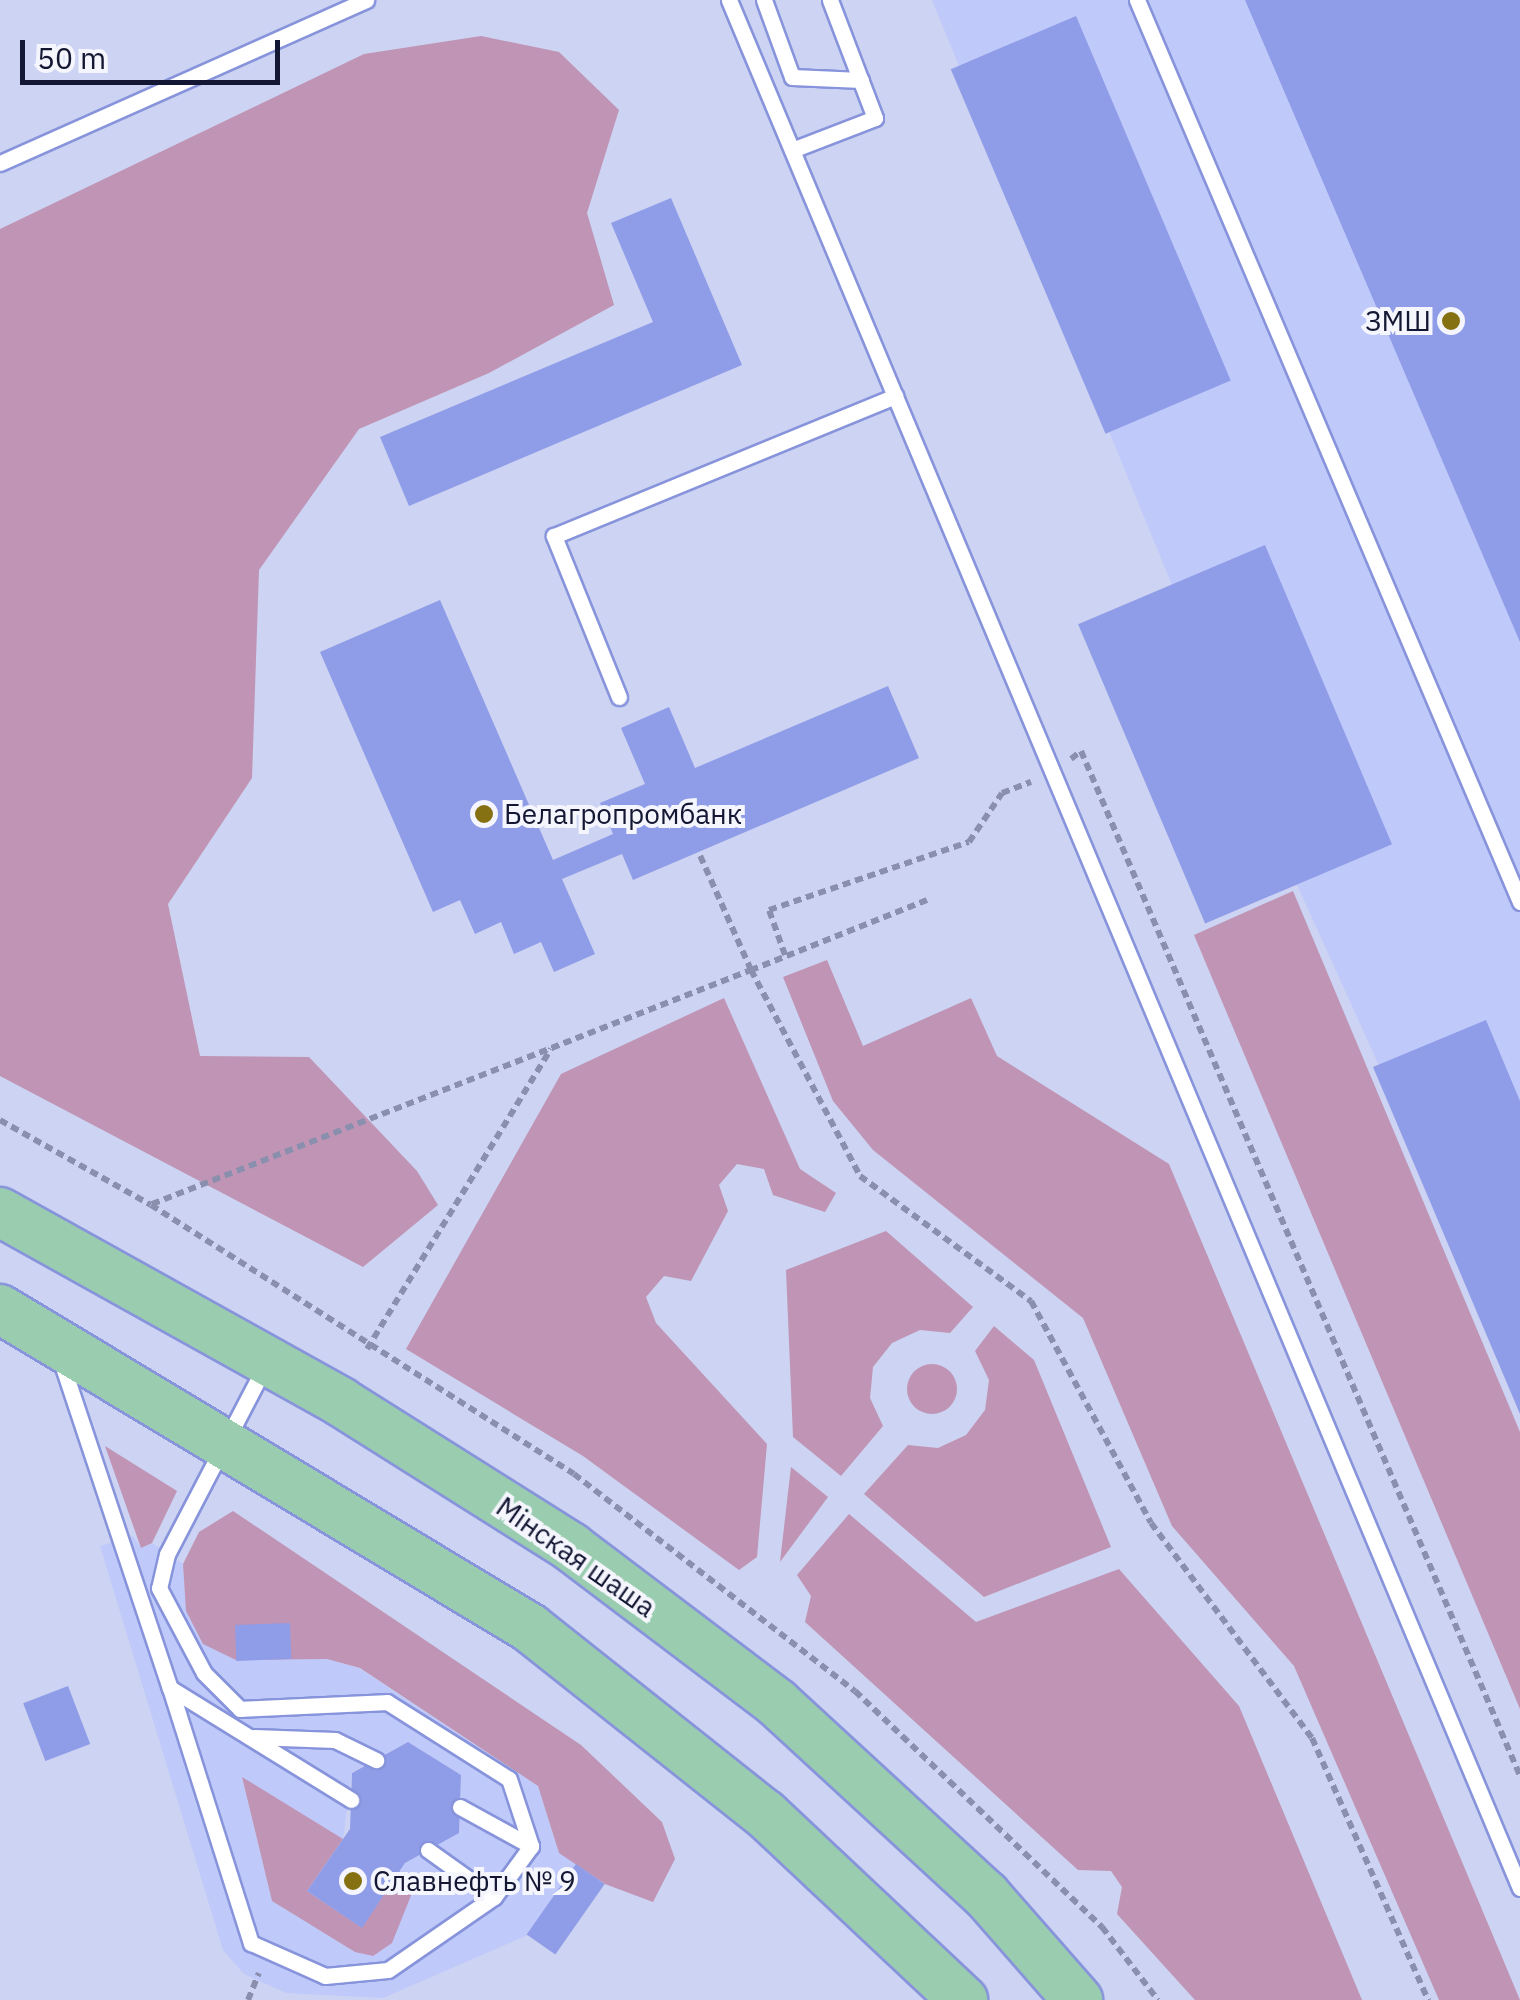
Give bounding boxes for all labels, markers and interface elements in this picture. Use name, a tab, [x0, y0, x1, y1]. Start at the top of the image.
scale bar	[25, 20, 285, 82]
text: 50 m	[37, 38, 106, 77]
place label: ЗМШ	[1365, 304, 1431, 338]
marker: ЗМШ	[1440, 310, 1462, 332]
place label: Белагропромбанк	[504, 797, 742, 831]
marker: Белагропромбанк	[473, 803, 495, 825]
street label: Мінская шаша	[490, 1490, 662, 1624]
place label: Славнефть № 9	[373, 1864, 576, 1898]
marker: Славнефть № 9	[342, 1870, 364, 1892]

